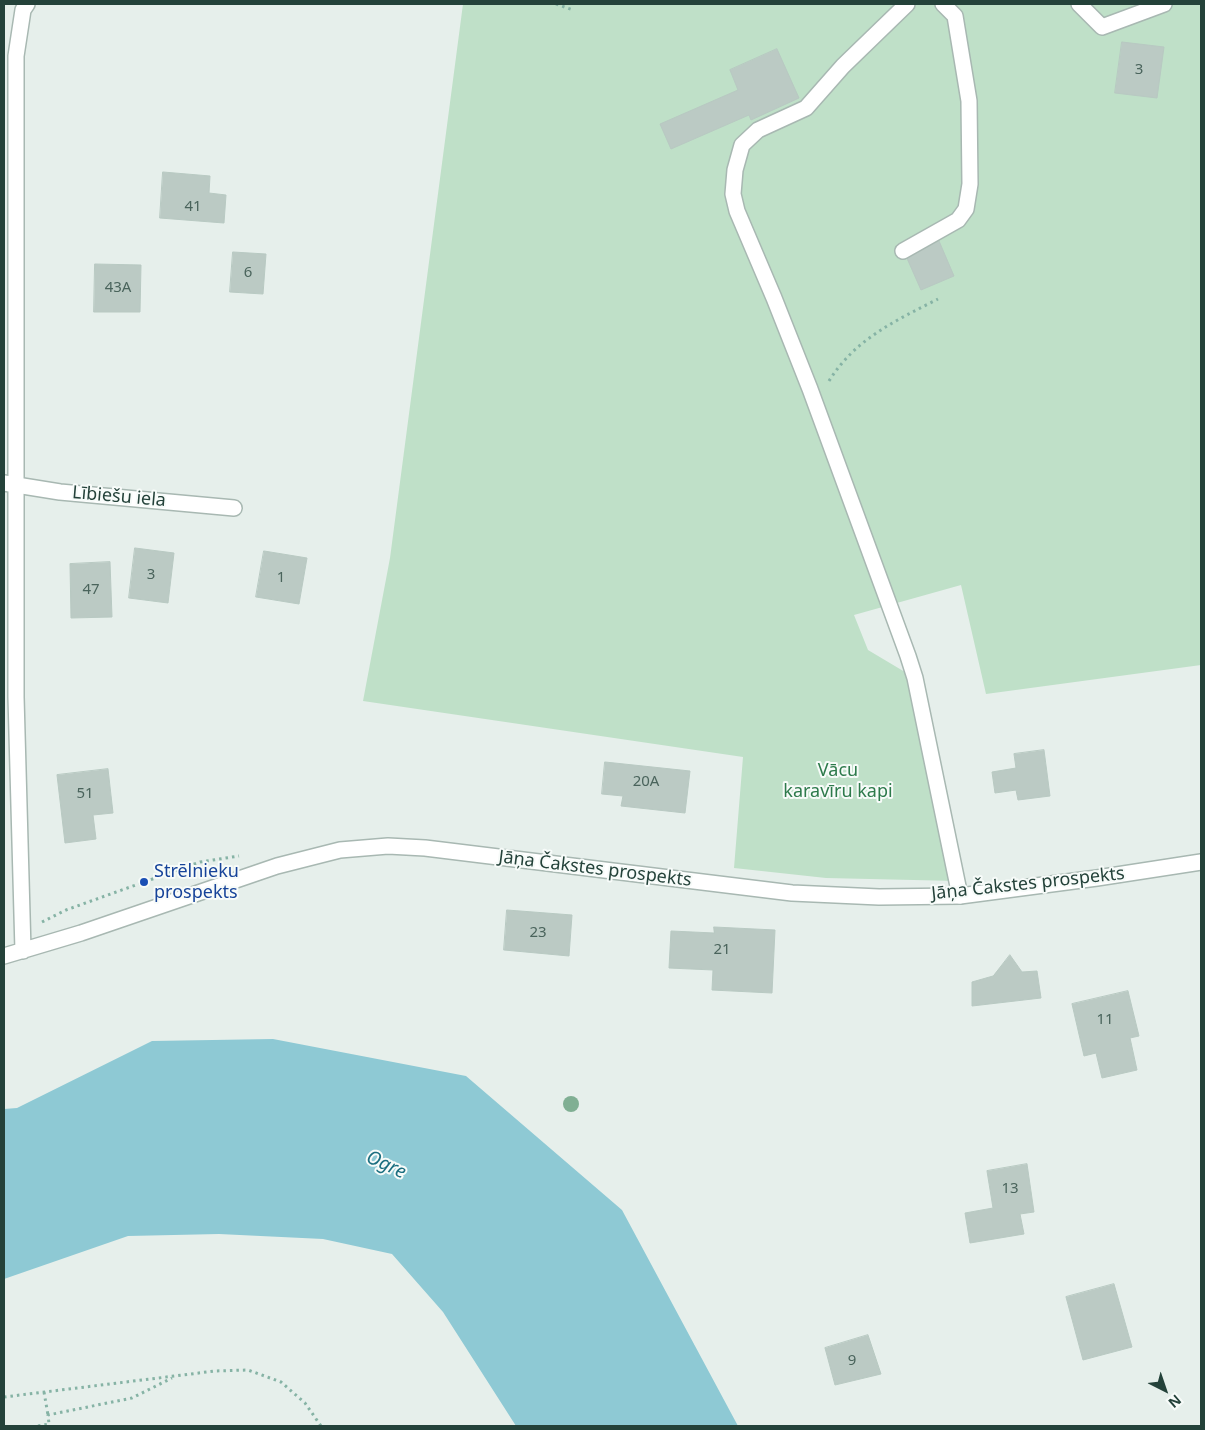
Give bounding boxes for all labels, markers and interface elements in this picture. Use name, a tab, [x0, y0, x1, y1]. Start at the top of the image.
house number: 3	[1135, 61, 1143, 79]
house number: 41	[184, 198, 202, 216]
house number: 6	[244, 264, 252, 282]
house number: 43A	[105, 279, 131, 297]
street label: Lībiešu iela	[71, 482, 167, 512]
house number: 3	[147, 566, 155, 584]
house number: 1	[277, 569, 285, 587]
house number: 47	[82, 581, 100, 599]
park label: Vācu karavīru kapi	[783, 760, 893, 802]
house number: 20A	[633, 773, 659, 791]
house number: 51	[76, 785, 94, 803]
street label: Jāņa Čakstes prospekts	[497, 846, 693, 892]
place label: Strēlnieku prospekts	[154, 861, 239, 904]
street label: Jāņa Čakstes prospekts	[930, 863, 1126, 905]
marker: Strēlnieku prospekts	[138, 876, 150, 888]
house number: 23	[529, 924, 547, 942]
house number: 21	[713, 941, 731, 959]
house number: 11	[1096, 1011, 1114, 1029]
water label: Ogre	[362, 1146, 410, 1184]
house number: 13	[1001, 1180, 1019, 1198]
house number: 9	[848, 1352, 856, 1370]
north arrow	[1140, 1365, 1190, 1415]
text: N	[1165, 1391, 1186, 1413]

